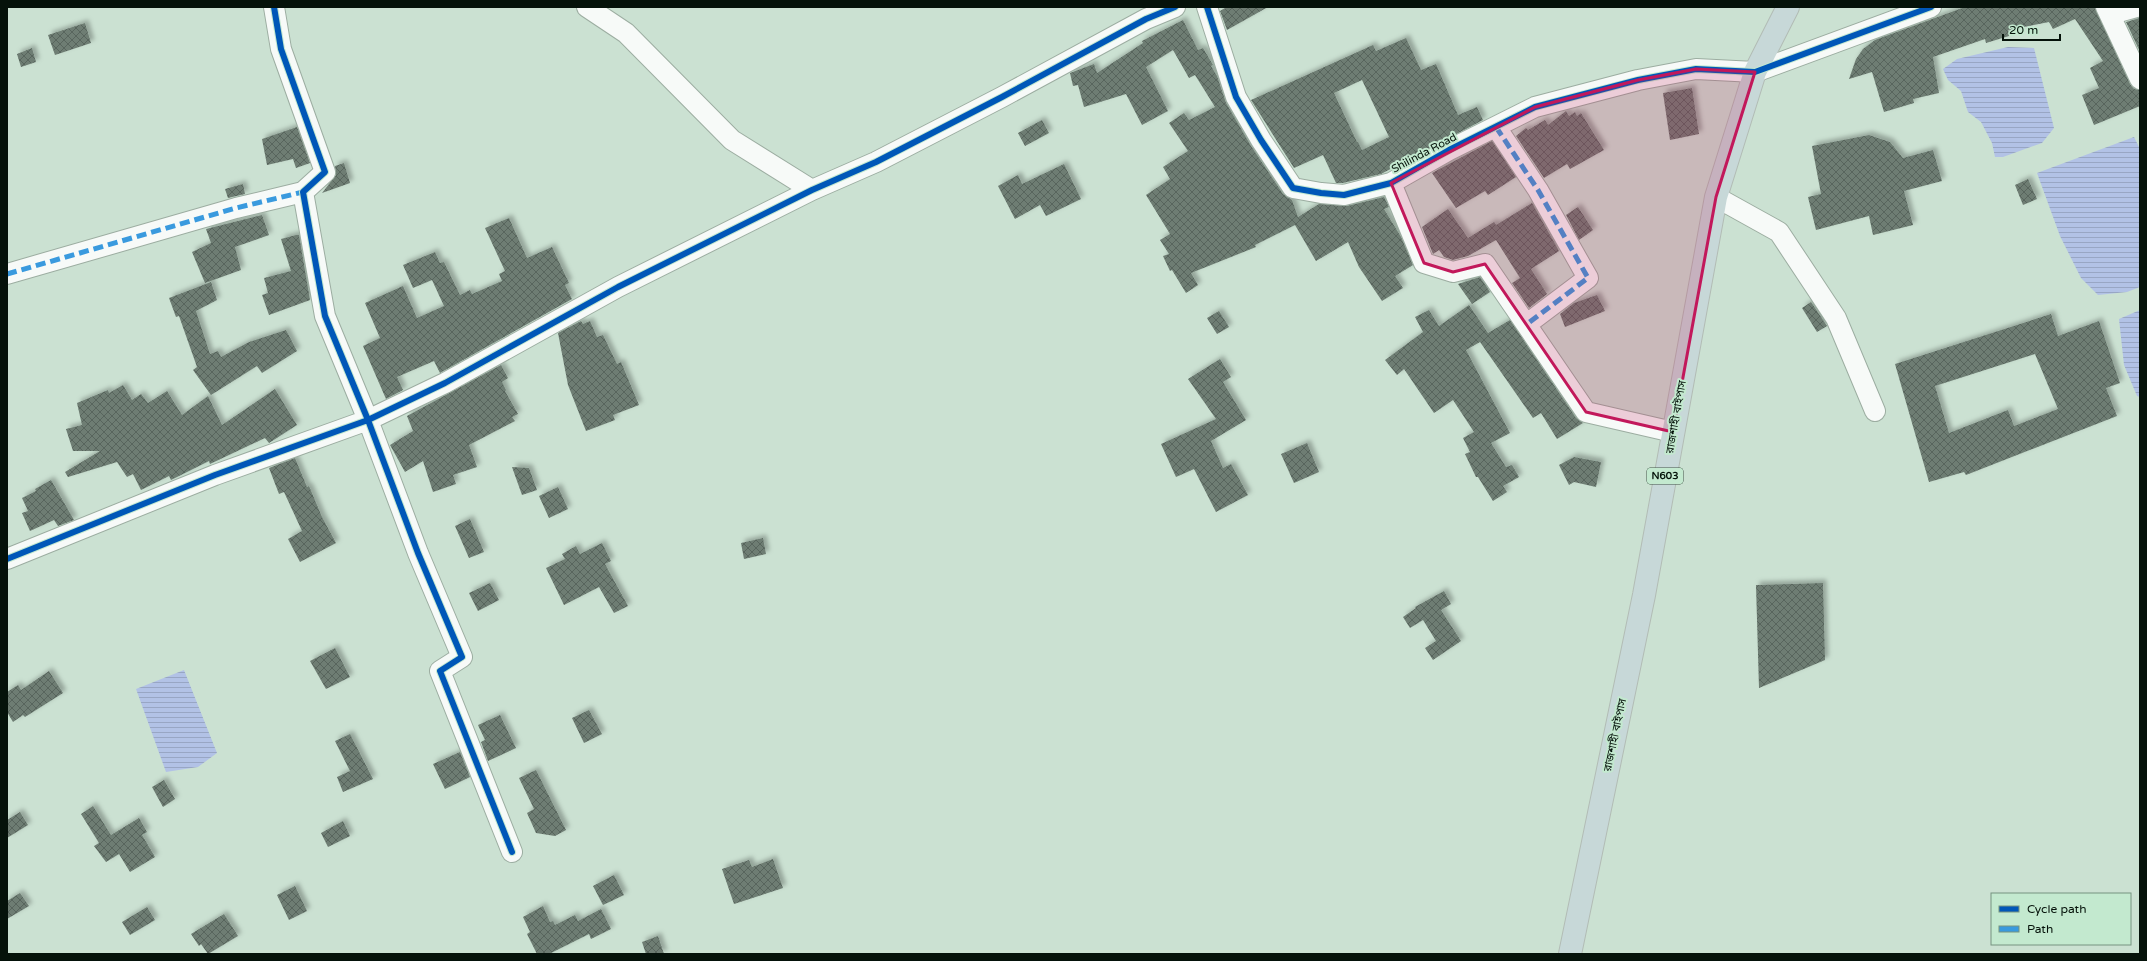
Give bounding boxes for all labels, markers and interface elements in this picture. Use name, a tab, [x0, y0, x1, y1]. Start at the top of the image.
scale bar	[2003, 16, 2060, 42]
text: 20 m	[2009, 23, 2038, 37]
street label: Shilinda Road	[1389, 130, 1459, 176]
street label: রাজশাহী বাইপাস	[1663, 379, 1689, 456]
road number: N603	[1647, 468, 1683, 484]
street label: রাজশাহী বাইপাস	[1601, 697, 1629, 774]
legend	[1991, 893, 2131, 945]
text: Cycle path	[2027, 902, 2086, 916]
text: Path	[2027, 922, 2053, 936]

